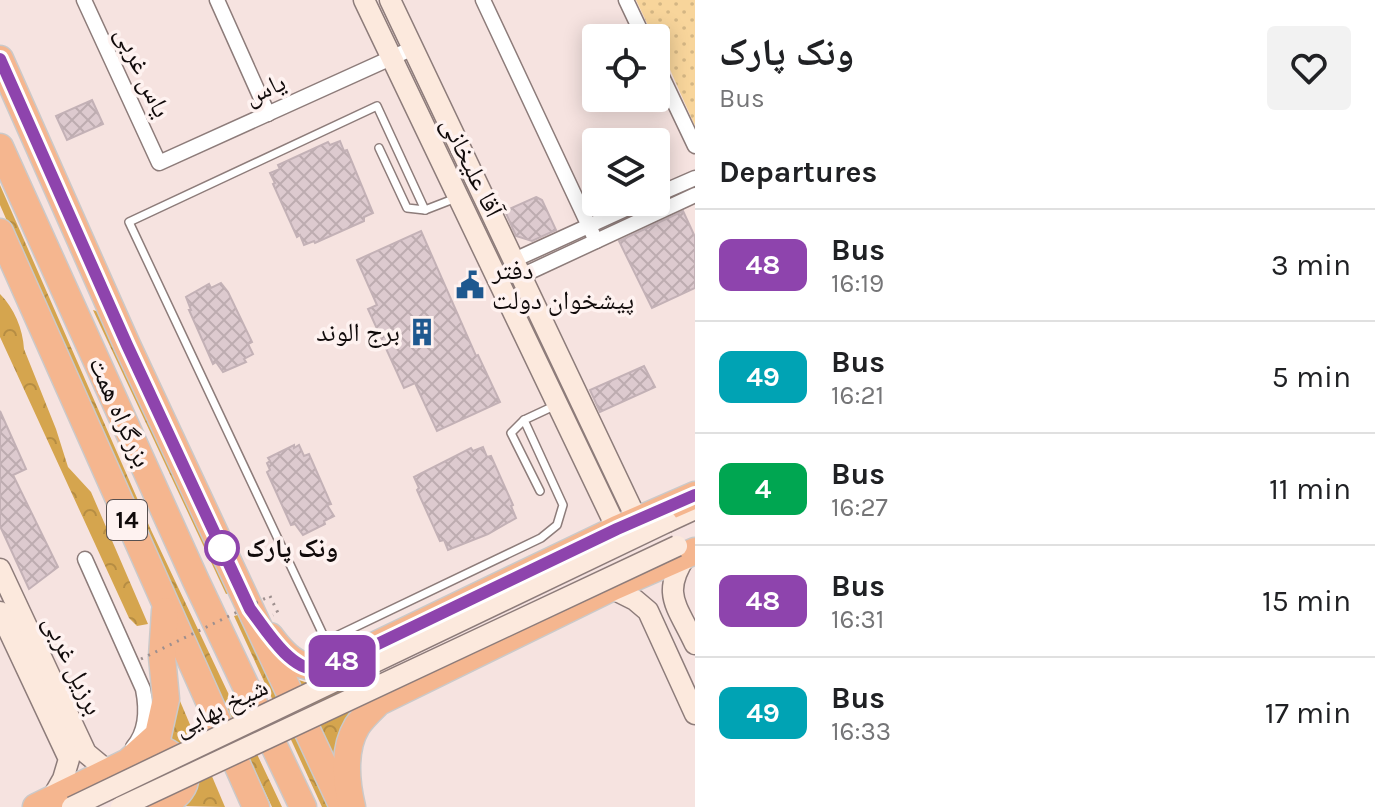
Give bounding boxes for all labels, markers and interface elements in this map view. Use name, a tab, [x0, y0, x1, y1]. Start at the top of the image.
street label: یاس غربی	[109, 22, 177, 122]
map controls	[582, 24, 670, 216]
button: locate	[582, 24, 670, 112]
button: heart	[1267, 26, 1351, 110]
text: ونک پارک	[719, 30, 854, 75]
street label: یاس	[240, 66, 290, 112]
text: Bus	[719, 83, 765, 114]
street label: آقا علیخانی	[434, 112, 510, 223]
button: layers	[582, 128, 670, 216]
text: Departures	[719, 154, 877, 190]
text: Bus	[831, 232, 885, 268]
text: 3 min	[1271, 247, 1351, 283]
text: 48	[746, 248, 780, 281]
place label: دفتر پیشخوان دولت	[491, 255, 634, 316]
text: 16:19	[831, 268, 884, 299]
public building icon: دفتر پیشخوان دولت	[455, 270, 485, 300]
place label: برج الوند	[316, 317, 400, 348]
building icon: برج الوند	[407, 317, 437, 347]
text: Bus	[831, 344, 885, 380]
street label: بزرگراه همت	[82, 352, 158, 472]
text: 5 min	[1272, 359, 1351, 395]
text: 49	[746, 360, 780, 393]
text: 16:21	[831, 380, 884, 411]
text: Bus	[831, 456, 885, 492]
text: 11 min	[1269, 471, 1351, 507]
text: 4	[755, 472, 771, 505]
text: 16:27	[831, 492, 888, 523]
road number: 14	[107, 500, 147, 540]
marker: ونک پارک	[205, 531, 239, 565]
place label: ونک پارک	[246, 533, 338, 564]
text: Bus	[831, 568, 885, 604]
text: 15 min	[1262, 583, 1351, 619]
text: 48	[746, 584, 780, 617]
text: 16:31	[831, 604, 884, 635]
street label: برزیل غربی	[36, 610, 110, 720]
line badge: 48	[306, 635, 378, 687]
text: 48	[325, 644, 359, 677]
street label: شیخ بهایی	[169, 671, 273, 744]
text: Bus	[831, 680, 885, 716]
text: 17 min	[1265, 695, 1351, 731]
text: 49	[746, 696, 780, 729]
text: 16:33	[831, 716, 891, 747]

